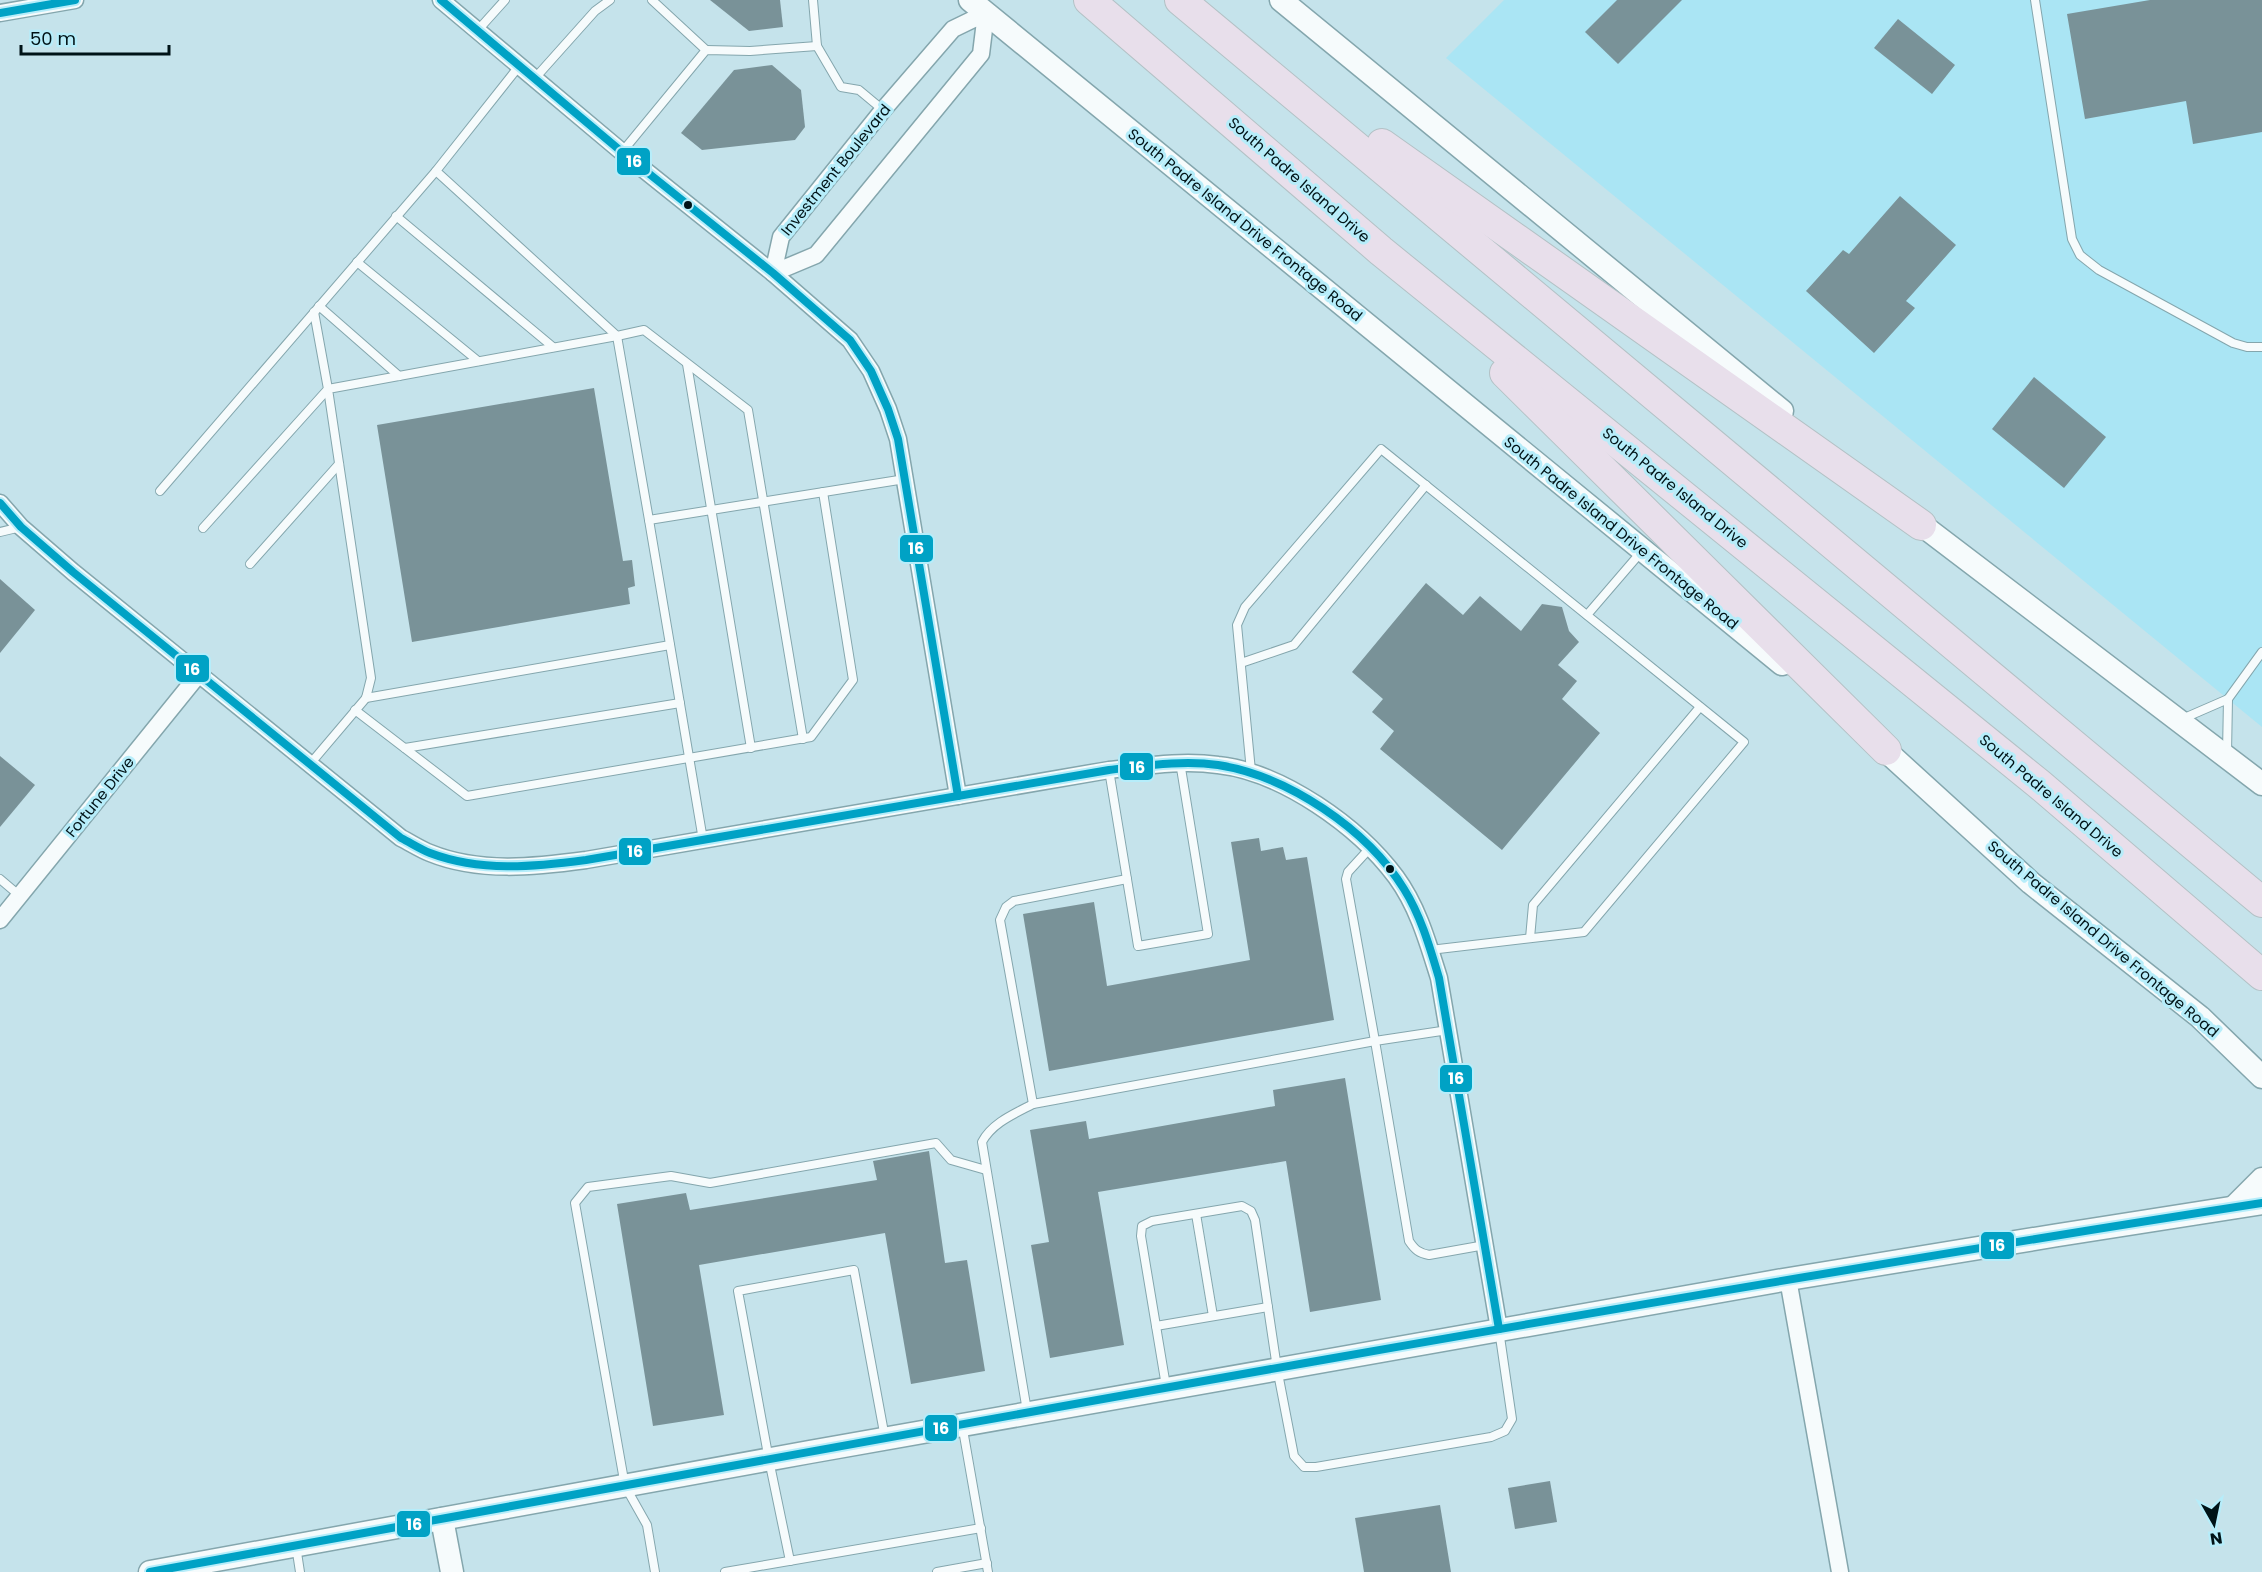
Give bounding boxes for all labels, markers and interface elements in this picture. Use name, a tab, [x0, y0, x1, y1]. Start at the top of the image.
scale bar	[21, 18, 170, 56]
text: 50 m	[30, 26, 76, 51]
street label: Investment Boulevard	[776, 99, 895, 240]
street label: South Padre Island Drive	[1224, 112, 1375, 247]
street label: South Padre Island Drive Frontage Road	[1124, 123, 1367, 326]
line badge: 16	[616, 147, 651, 176]
text: 16	[626, 150, 642, 173]
unlabelled marker	[682, 199, 694, 211]
street label: South Padre Island Drive	[1598, 422, 1753, 553]
street label: South Padre Island Drive Frontage Road	[1500, 431, 1743, 634]
line badge: 16	[899, 534, 934, 563]
text: 16	[908, 537, 924, 560]
line badge: 16	[175, 654, 210, 683]
text: 16	[184, 658, 200, 681]
street label: South Padre Island Drive	[1975, 729, 2128, 862]
street label: Fortune Drive	[61, 752, 139, 842]
line badge: 16	[1119, 752, 1154, 781]
text: 16	[1129, 756, 1145, 779]
street label: South Padre Island Drive Frontage Road	[1983, 835, 2223, 1042]
line badge: 16	[618, 837, 652, 866]
text: 16	[627, 840, 643, 863]
unlabelled marker	[1384, 863, 1396, 875]
line badge: 16	[1439, 1064, 1473, 1093]
text: 16	[1448, 1067, 1464, 1090]
line badge: 16	[1980, 1231, 2015, 1260]
text: 16	[1989, 1234, 2005, 1257]
line badge: 16	[924, 1414, 958, 1442]
text: 16	[933, 1417, 949, 1440]
north arrow	[2184, 1494, 2244, 1554]
line badge: 16	[396, 1510, 431, 1538]
text: 16	[406, 1513, 422, 1536]
text: N	[2209, 1526, 2224, 1551]

